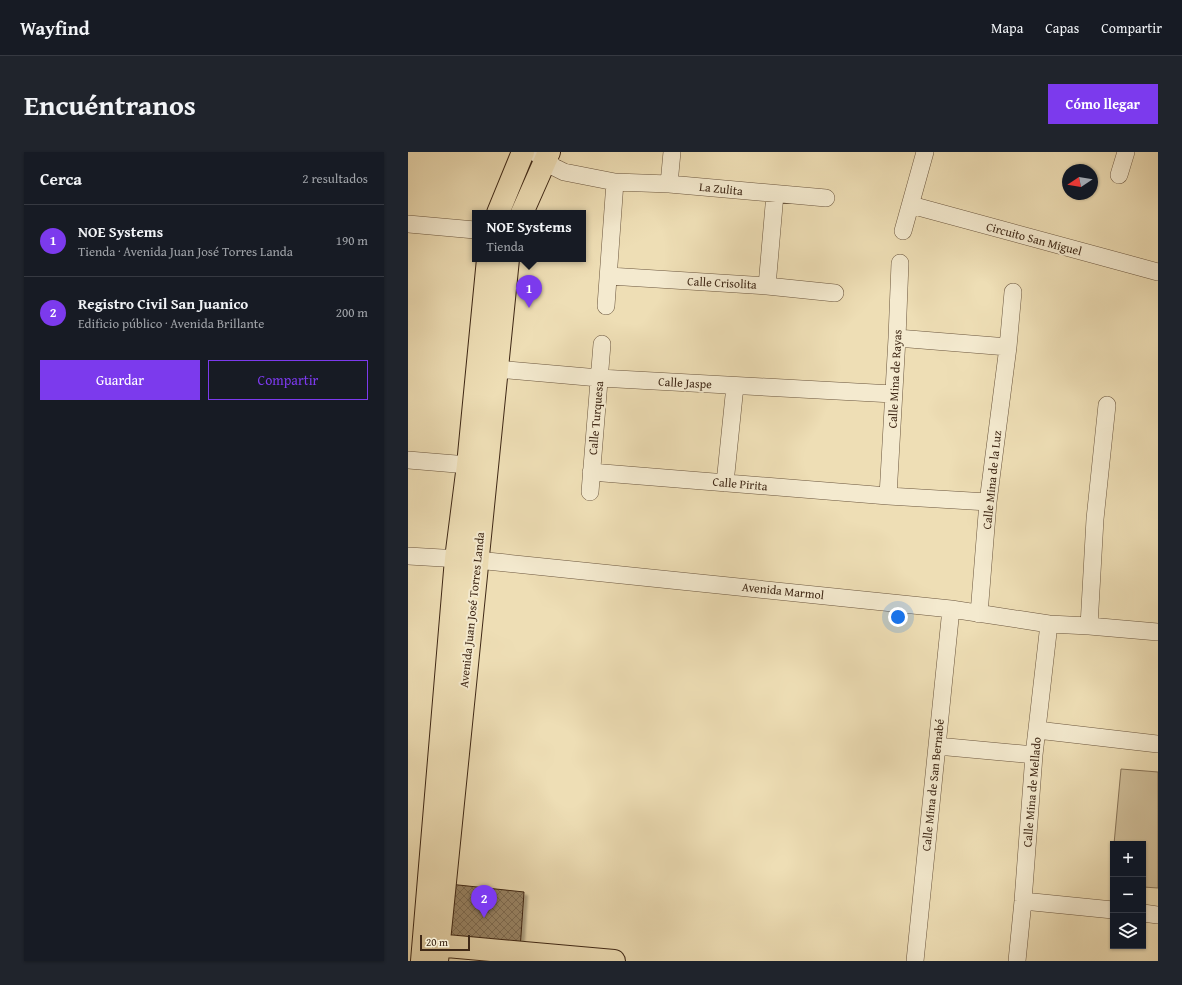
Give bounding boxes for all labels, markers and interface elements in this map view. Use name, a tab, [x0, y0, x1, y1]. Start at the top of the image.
text: Wayfind	[20, 14, 90, 42]
text: Mapa	[991, 18, 1023, 38]
text: Capas	[1045, 18, 1079, 38]
text: Compartir	[1101, 18, 1162, 38]
text: Encuéntranos	[24, 84, 196, 125]
button: Cómo llegar	[1048, 84, 1158, 124]
north arrow	[1062, 164, 1098, 200]
text: Cerca	[40, 166, 82, 191]
text: 2 resultados	[302, 169, 368, 188]
street label: La Zulita	[698, 178, 744, 199]
popup	[472, 210, 586, 262]
text: NOE Systems	[486, 216, 572, 237]
street label: Circuito San Miguel	[984, 218, 1084, 260]
text: NOE Systems	[78, 221, 163, 242]
text: 1	[50, 231, 56, 250]
text: 190 m	[336, 231, 368, 250]
text: Tienda	[486, 237, 524, 256]
text: Tienda · Avenida Juan José Torres Landa	[78, 242, 293, 261]
street label: Calle Crisolita	[687, 272, 758, 293]
pin: 1	[516, 275, 542, 308]
text: Registro Civil San Juanico	[78, 293, 248, 314]
text: 2	[50, 303, 56, 322]
text: 200 m	[336, 303, 368, 322]
text: Edificio público · Avenida Brillante	[78, 314, 264, 333]
street label: Calle Mina de Rayas	[883, 329, 906, 429]
button: Guardar	[40, 360, 200, 400]
button: Compartir	[208, 360, 368, 400]
street label: Calle Jaspe	[658, 373, 713, 392]
street label: Calle Turquesa	[584, 380, 607, 456]
street label: Calle Mina de la Luz	[978, 430, 1005, 530]
street label: Calle Pirita	[712, 473, 769, 494]
street label: Avenida Juan José Torres Landa	[455, 531, 488, 689]
street label: Avenida Marmol	[741, 578, 826, 603]
your location	[888, 607, 908, 627]
street label: Calle Mina de San Bernabé	[917, 718, 948, 852]
street label: Calle Mina de Mellado	[1018, 736, 1045, 848]
map controls	[1110, 841, 1146, 949]
button: +	[1110, 841, 1146, 877]
button: −	[1110, 877, 1146, 913]
pin: 2	[471, 885, 497, 918]
button: layers	[1110, 913, 1146, 949]
scale bar	[420, 933, 470, 952]
text: 20 m	[426, 934, 448, 950]

